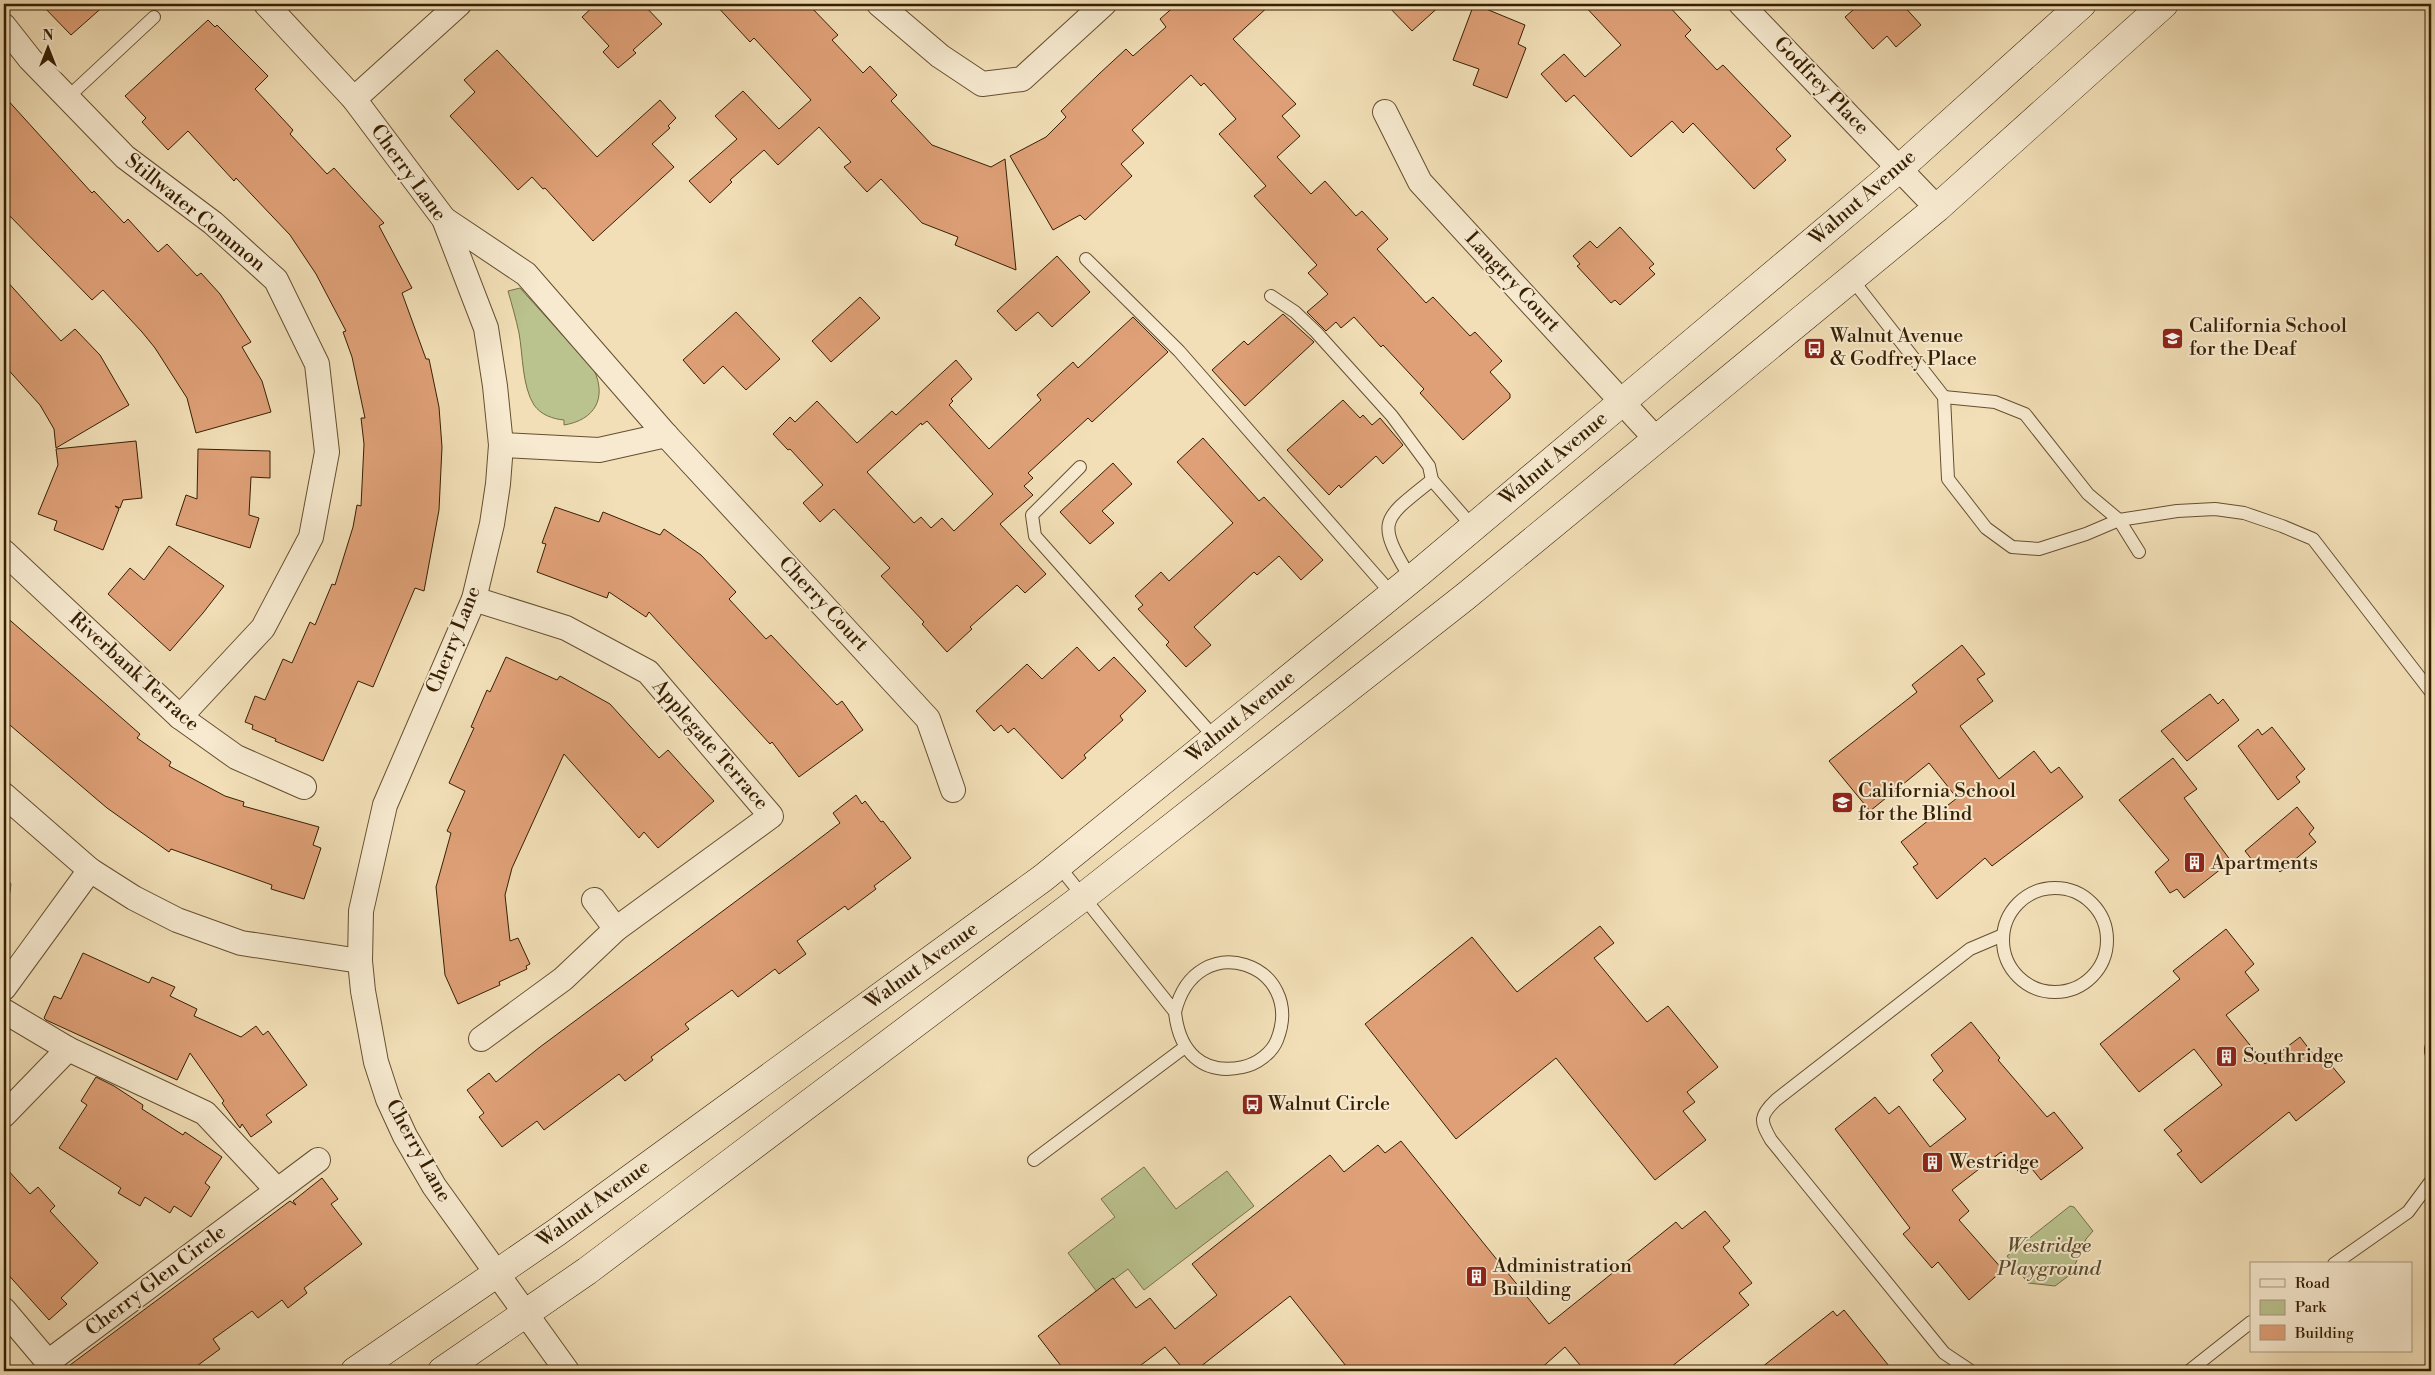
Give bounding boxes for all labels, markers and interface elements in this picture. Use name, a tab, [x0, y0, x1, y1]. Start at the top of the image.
north arrow	[22, 22, 72, 72]
text: N	[42, 27, 54, 45]
street label: Godfrey Place	[1768, 32, 1874, 140]
street label: Cherry Lane	[365, 120, 451, 226]
street label: Walnut Avenue	[1804, 145, 1922, 252]
street label: Stillwater Common	[120, 149, 271, 278]
street label: Langtry Court	[1459, 226, 1565, 338]
place label: California School for the Deaf	[2189, 314, 2347, 362]
place label: Walnut Avenue & Godfrey Place	[1829, 324, 1977, 372]
school or university icon: California School for the Deaf	[2161, 326, 2185, 350]
bus stop icon: Walnut Avenue & Godfrey Place	[1802, 336, 1826, 360]
street label: Walnut Avenue	[1494, 407, 1613, 512]
street label: Cherry Court	[773, 551, 873, 657]
street label: Cherry Lane	[421, 583, 487, 697]
street label: Riverbank Terrace	[64, 607, 204, 737]
street label: Walnut Avenue	[1181, 665, 1301, 769]
street label: Applegate Terrace	[646, 674, 773, 815]
place label: California School for the Blind	[1858, 779, 2016, 827]
school or university icon: California School for the Blind	[1830, 791, 1854, 815]
building icon: Apartments	[2183, 851, 2207, 875]
place label: Apartments	[2210, 851, 2318, 876]
street label: Walnut Avenue	[860, 917, 983, 1016]
building icon: Southridge	[2215, 1044, 2239, 1068]
place label: Southridge	[2243, 1044, 2344, 1069]
bus stop icon: Walnut Circle	[1240, 1092, 1264, 1116]
place label: Walnut Circle	[1267, 1092, 1390, 1117]
street label: Cherry Lane	[380, 1095, 456, 1207]
building icon: Westridge	[1921, 1150, 1945, 1174]
place label: Westridge	[1948, 1150, 2039, 1175]
street label: Walnut Avenue	[532, 1155, 655, 1254]
street label: Cherry Glen Circle	[81, 1220, 231, 1342]
park label: Westridge Playground	[1996, 1234, 2102, 1282]
place label: Administration Building	[1492, 1254, 1632, 1302]
legend	[2250, 1262, 2412, 1352]
building icon: Administration Building	[1465, 1265, 1489, 1289]
text: Road	[2295, 1274, 2330, 1293]
text: Park	[2295, 1298, 2327, 1317]
text: Building	[2294, 1324, 2354, 1343]

